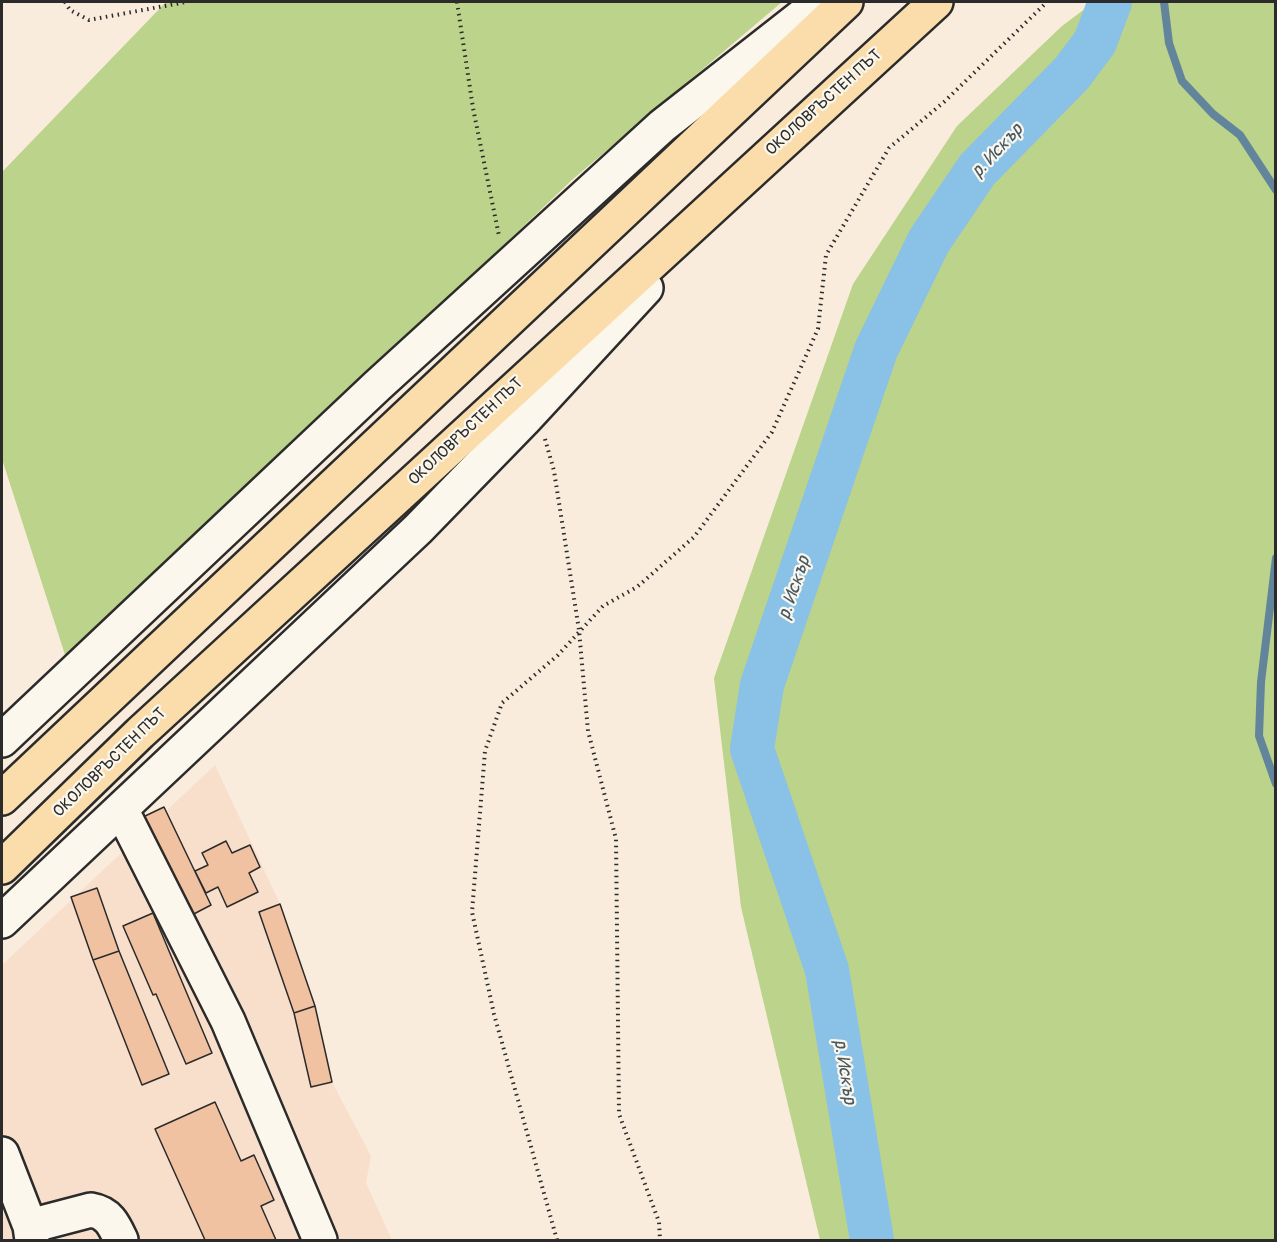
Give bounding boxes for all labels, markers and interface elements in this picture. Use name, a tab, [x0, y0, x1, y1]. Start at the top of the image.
street label: ОКОЛОВРЪСТЕН ПЪТ	[762, 46, 886, 160]
water label: р. Искър	[968, 120, 1028, 182]
street label: ОКОЛОВРЪСТЕН ПЪТ	[405, 374, 527, 490]
water label: р. Искър	[774, 554, 816, 622]
street label: ОКОЛОВРЪСТЕН ПЪТ	[50, 704, 170, 822]
water label: р. Искър	[828, 1038, 860, 1106]

